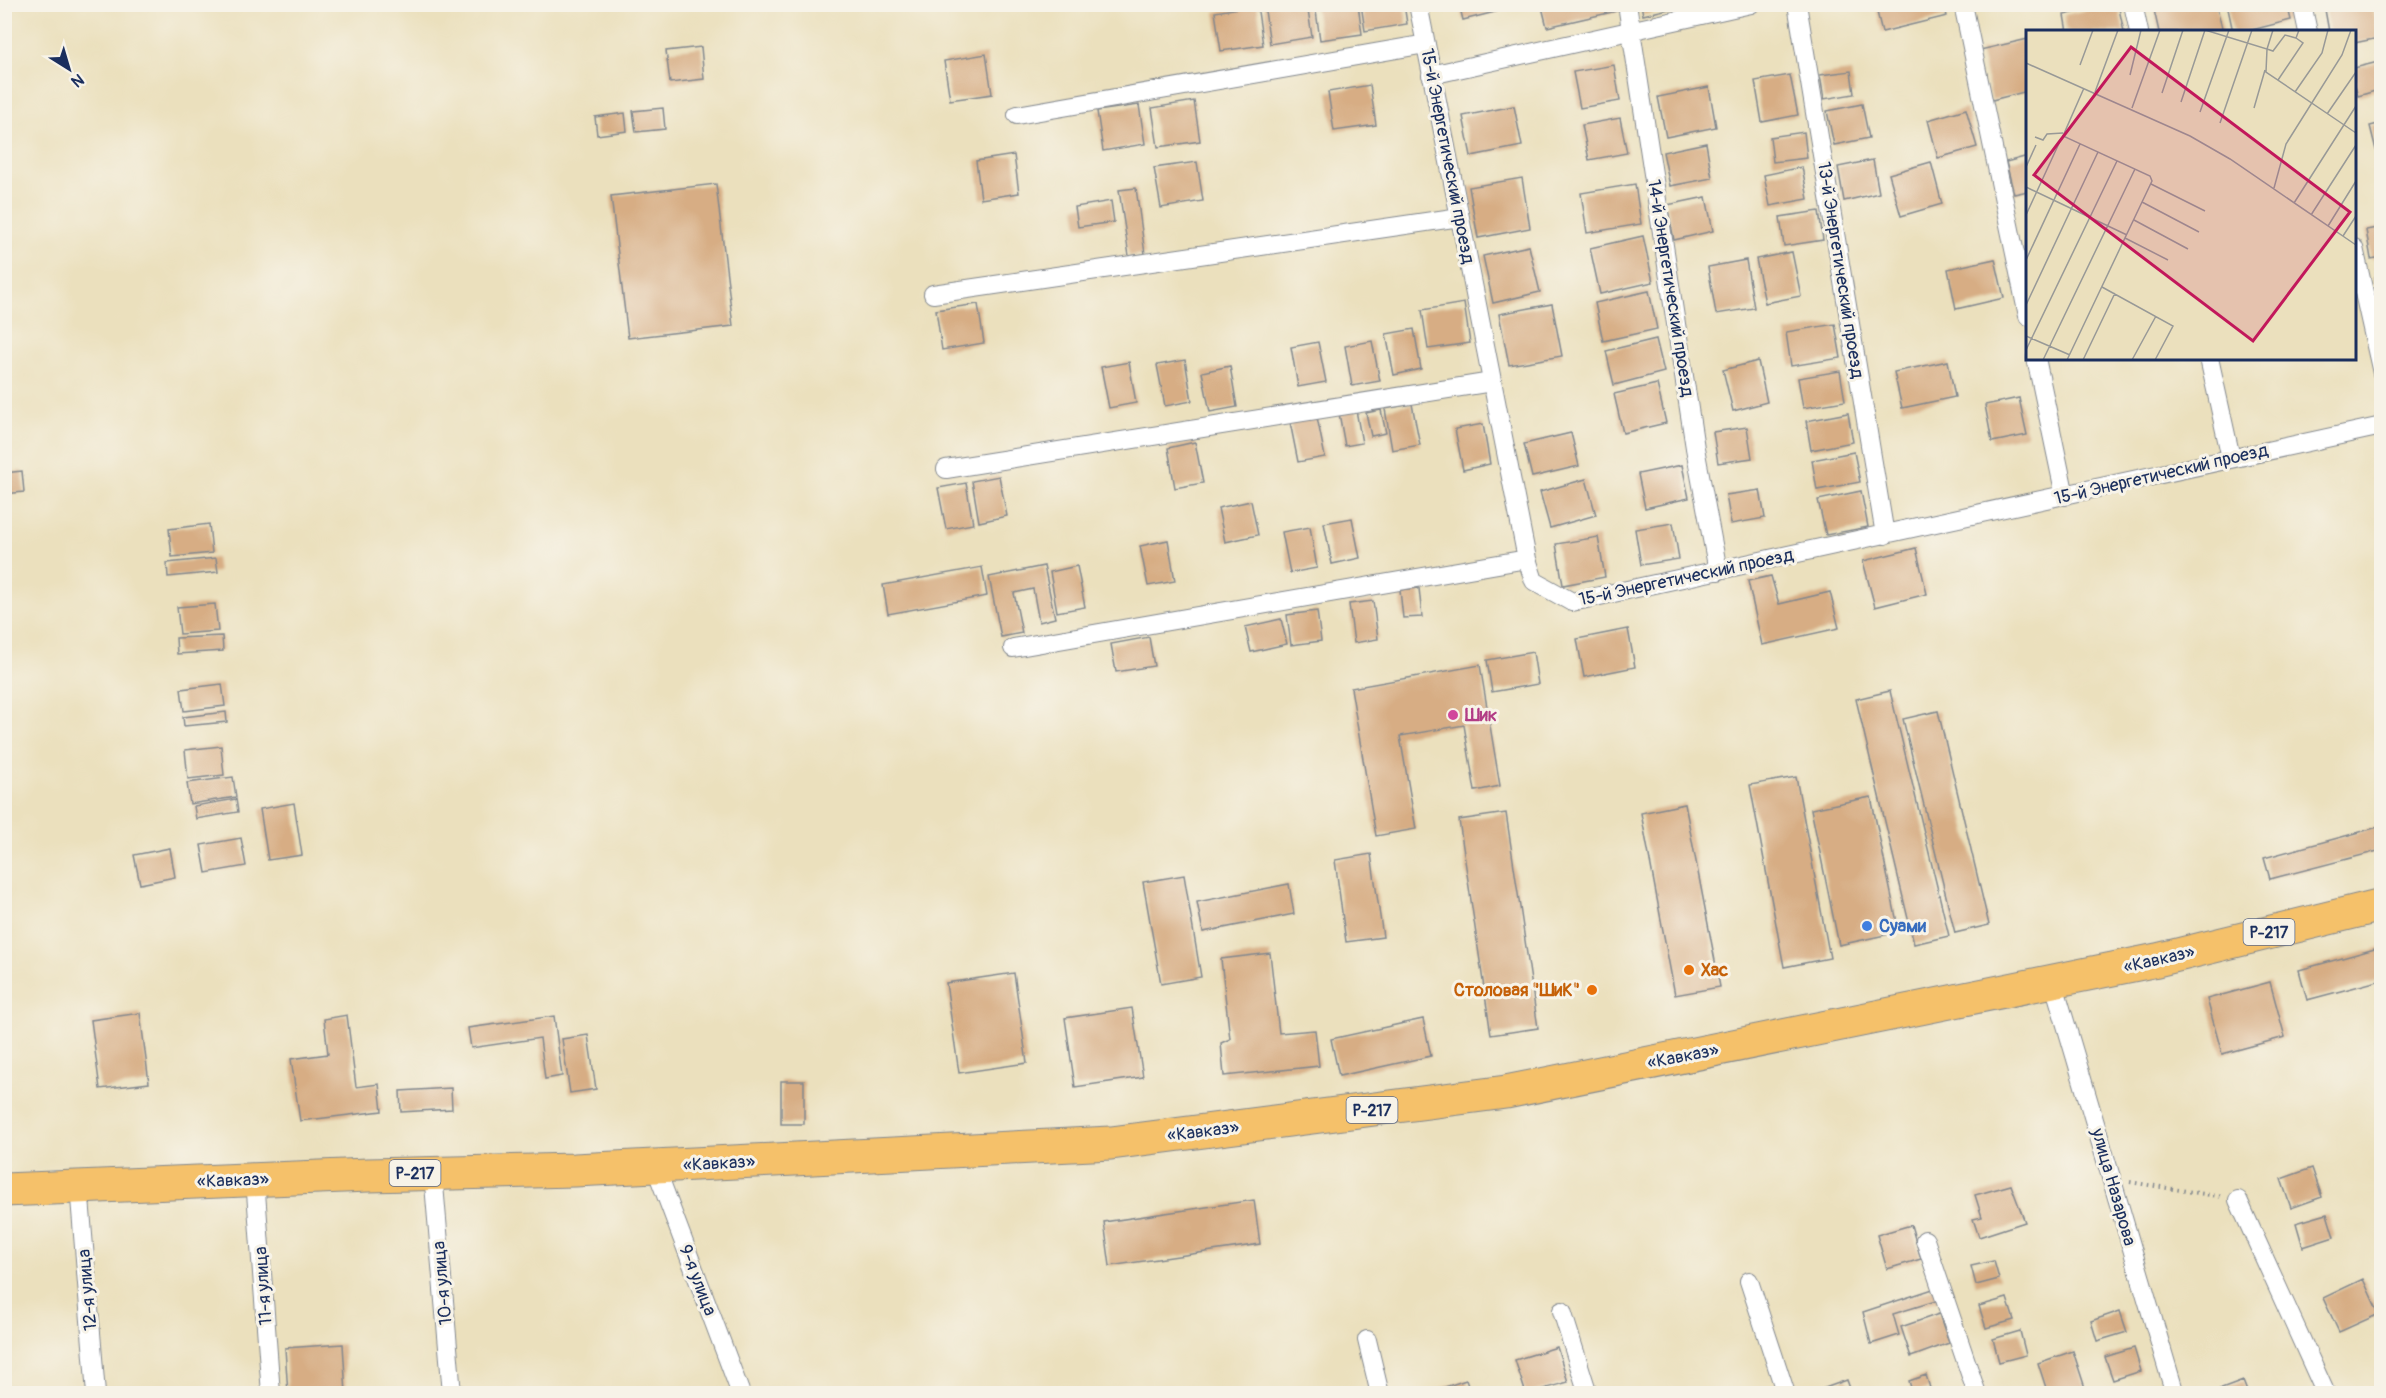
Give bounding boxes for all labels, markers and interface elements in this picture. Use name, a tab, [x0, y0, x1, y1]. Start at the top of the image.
inset map	[2026, 30, 2356, 360]
north arrow	[39, 39, 99, 99]
street label: 15-й Энергетический проезд	[1415, 46, 1480, 266]
text: N	[67, 69, 88, 92]
street label: 13-й Энергетический проезд	[1812, 160, 1869, 380]
street label: 14-й Энергетический проезд	[1642, 178, 1699, 398]
street label: 15-й Энергетический проезд	[2052, 439, 2271, 510]
street label: 15-й Энергетический проезд	[1577, 543, 1796, 611]
place label: Шик	[1464, 704, 1497, 727]
marker: Шик	[1446, 708, 1460, 722]
place label: Суами	[1879, 915, 1926, 938]
marker: Суами	[1860, 919, 1874, 933]
road number: Р-217	[2244, 919, 2294, 945]
street label: «Кавказ»	[2121, 940, 2197, 979]
place label: Хас	[1701, 959, 1728, 982]
marker: Хас	[1682, 963, 1696, 977]
place label: Столовая "ШиК"	[1454, 979, 1580, 1002]
marker: Столовая "ШиК"	[1585, 983, 1599, 997]
street label: «Кавказ»	[1646, 1038, 1721, 1075]
road number: Р-217	[1346, 1097, 1398, 1123]
street label: «Кавказ»	[1166, 1116, 1240, 1147]
street label: улица Назарова	[2086, 1125, 2141, 1248]
street label: «Кавказ»	[682, 1150, 756, 1177]
road number: Р-217	[390, 1160, 440, 1186]
street label: «Кавказ»	[197, 1168, 269, 1193]
street label: 10-я улица	[427, 1240, 458, 1326]
street label: 9-я улица	[674, 1241, 722, 1319]
street label: 11-я улица	[249, 1246, 278, 1326]
street label: 12-я улица	[72, 1248, 103, 1332]

